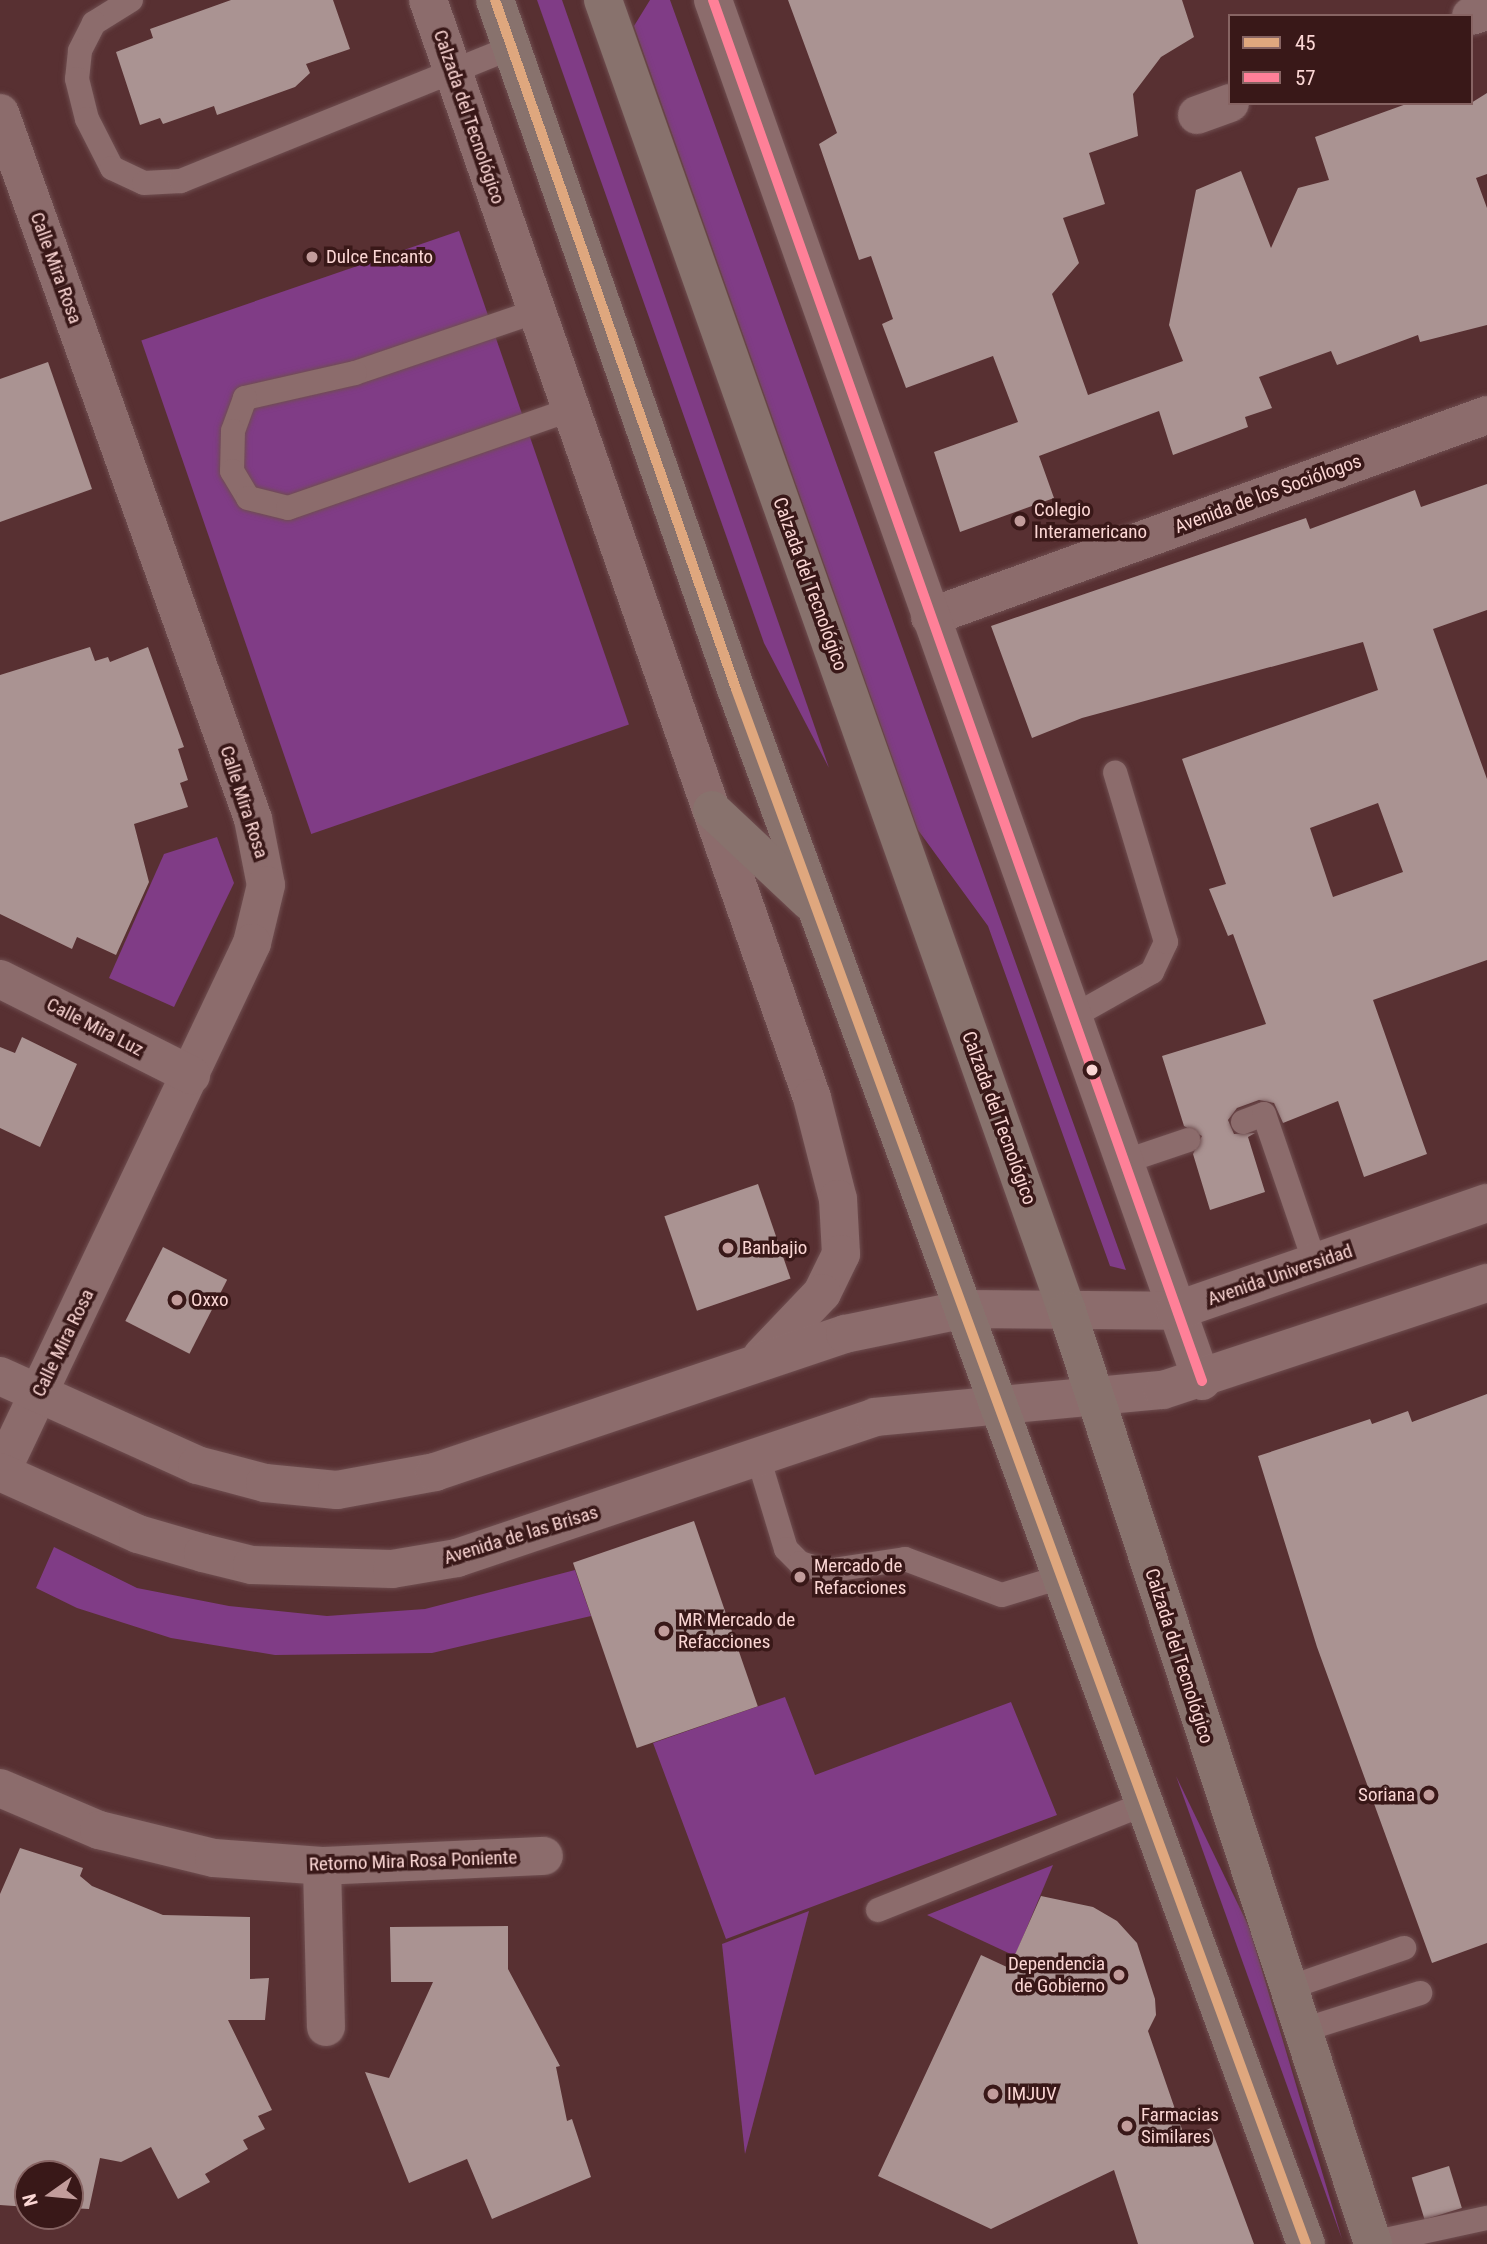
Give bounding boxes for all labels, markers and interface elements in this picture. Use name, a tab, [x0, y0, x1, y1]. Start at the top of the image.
legend	[1228, 14, 1473, 105]
street label: Calzada del Tecnológico	[428, 27, 510, 207]
text: 45	[1295, 31, 1316, 55]
text: 57	[1295, 66, 1316, 90]
street label: Calle Mira Rosa	[25, 209, 87, 327]
place label: Dulce Encanto	[326, 246, 433, 268]
marker: Dulce Encanto	[304, 249, 320, 265]
street label: Avenida de los Sociólogos	[1172, 450, 1364, 538]
street label: Calzada del Tecnológico	[768, 494, 852, 674]
place label: Colegio Interamericano	[1034, 499, 1147, 543]
marker: Colegio Interamericano	[1012, 513, 1028, 529]
street label: Calle Mira Rosa	[215, 743, 273, 861]
street label: Calle Mira Luz	[43, 993, 147, 1061]
street label: Calzada del Tecnológico	[957, 1028, 1041, 1208]
unlabelled marker	[1085, 1063, 1099, 1077]
place label: Banbajio	[742, 1237, 807, 1259]
marker: Banbajio	[720, 1240, 736, 1256]
street label: Avenida Universidad	[1205, 1240, 1355, 1310]
street label: Calle Mira Rosa	[27, 1285, 99, 1401]
place label: Oxxo	[191, 1289, 228, 1311]
marker: Oxxo	[169, 1292, 185, 1308]
street label: Avenida de las Brisas	[441, 1501, 601, 1569]
place label: Mercado de Refacciones	[814, 1555, 906, 1599]
street label: Calzada del Tecnológico	[1140, 1565, 1218, 1747]
marker: Mercado de Refacciones	[792, 1569, 808, 1585]
place label: MR Mercado de Refacciones	[678, 1609, 795, 1653]
marker: MR Mercado de Refacciones	[656, 1623, 672, 1639]
place label: Soriana	[1358, 1784, 1415, 1806]
marker: Soriana	[1421, 1787, 1437, 1803]
street label: Retorno Mira Rosa Poniente	[308, 1846, 518, 1876]
place label: Dependencia de Gobierno	[1008, 1953, 1105, 1997]
marker: Dependencia de Gobierno	[1111, 1967, 1127, 1983]
place label: IMJUV	[1007, 2083, 1057, 2105]
marker: IMJUV	[985, 2086, 1001, 2102]
place label: Farmacias Similares	[1141, 2104, 1219, 2148]
marker: Farmacias Similares	[1119, 2118, 1135, 2134]
north arrow	[14, 2160, 84, 2230]
text: N	[18, 2191, 43, 2209]

